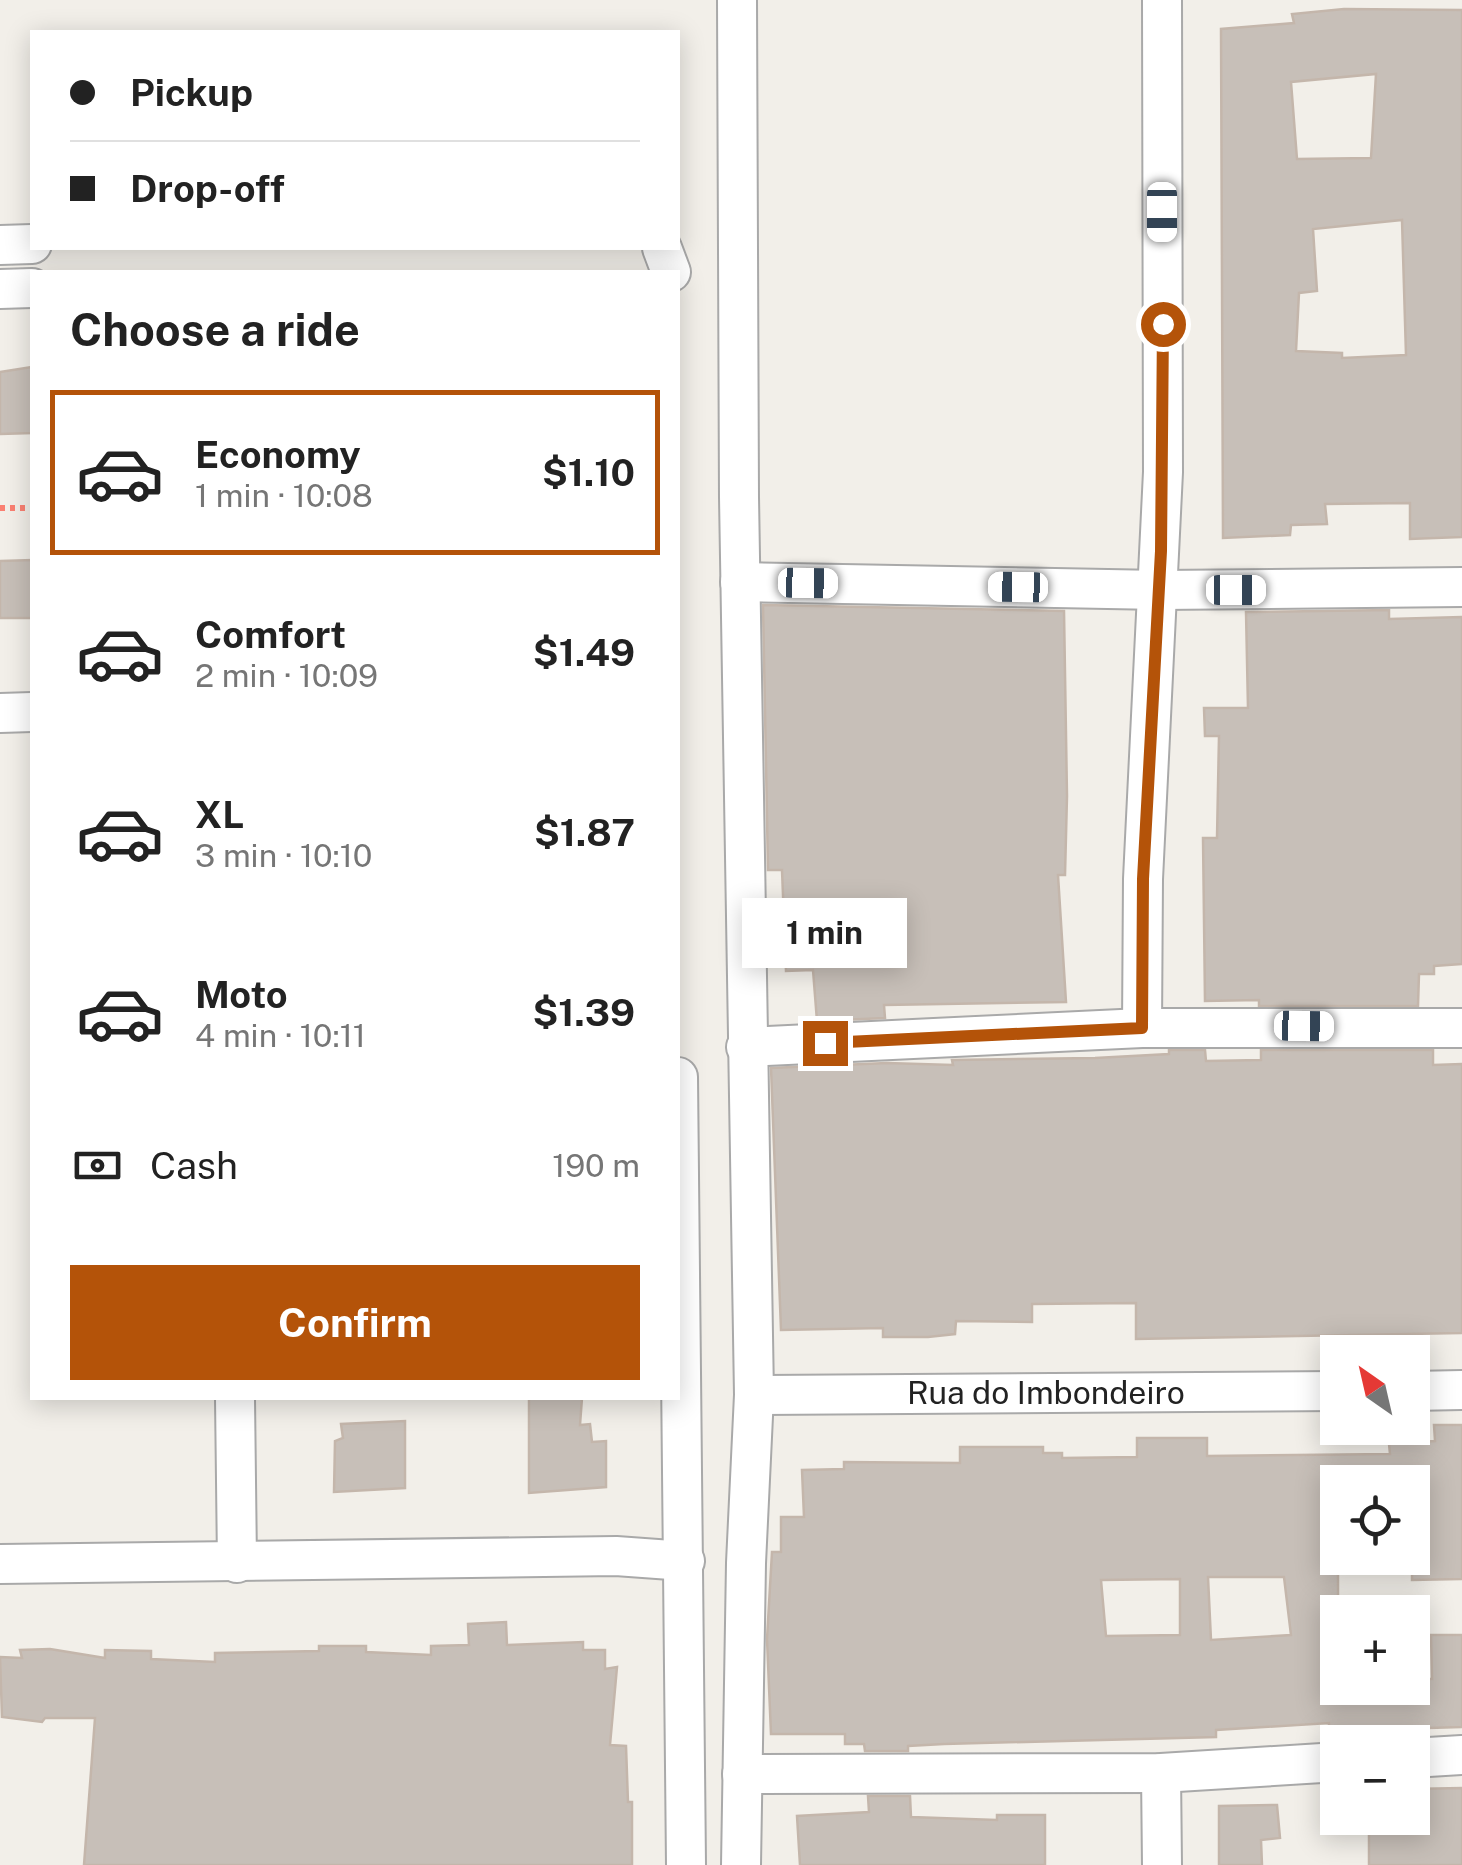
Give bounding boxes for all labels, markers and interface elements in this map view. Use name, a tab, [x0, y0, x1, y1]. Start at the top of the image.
text: Pickup	[130, 70, 253, 115]
text: Drop-off	[130, 166, 285, 211]
car	[1147, 182, 1177, 242]
route start	[1141, 302, 1186, 347]
text: Choose a ride	[70, 303, 360, 356]
icon: car	[75, 428, 165, 518]
text: Economy	[195, 432, 361, 477]
text: $1.10	[542, 450, 635, 495]
text: 1 min · 10:08	[195, 477, 373, 514]
car	[778, 567, 838, 599]
car	[988, 571, 1048, 603]
car	[1206, 575, 1266, 605]
icon: car	[75, 608, 165, 698]
text: Comfort	[195, 612, 346, 657]
text: $1.49	[533, 630, 635, 675]
text: 2 min · 10:09	[195, 657, 378, 694]
icon: car	[75, 788, 165, 878]
text: XL	[195, 792, 244, 837]
text: $1.87	[534, 810, 635, 855]
text: 3 min · 10:10	[195, 837, 372, 874]
callout: 1 min	[742, 898, 908, 968]
text: 1 min	[786, 914, 863, 951]
icon: car	[75, 968, 165, 1058]
text: Moto	[195, 972, 288, 1017]
text: $1.39	[532, 990, 635, 1035]
car	[1274, 1010, 1334, 1042]
text: 4 min · 10:11	[195, 1017, 366, 1054]
route end	[803, 1021, 848, 1066]
icon: cash	[70, 1138, 125, 1193]
text: Cash	[150, 1143, 238, 1188]
text: 190 m	[552, 1147, 640, 1184]
button: Confirm	[70, 1265, 640, 1380]
north arrow	[1320, 1335, 1430, 1445]
map controls	[1320, 1335, 1430, 1835]
street label: Rua do Imbondeiro	[907, 1374, 1185, 1411]
button: locate	[1320, 1465, 1430, 1575]
button: +	[1320, 1595, 1430, 1705]
button: −	[1320, 1725, 1430, 1835]

